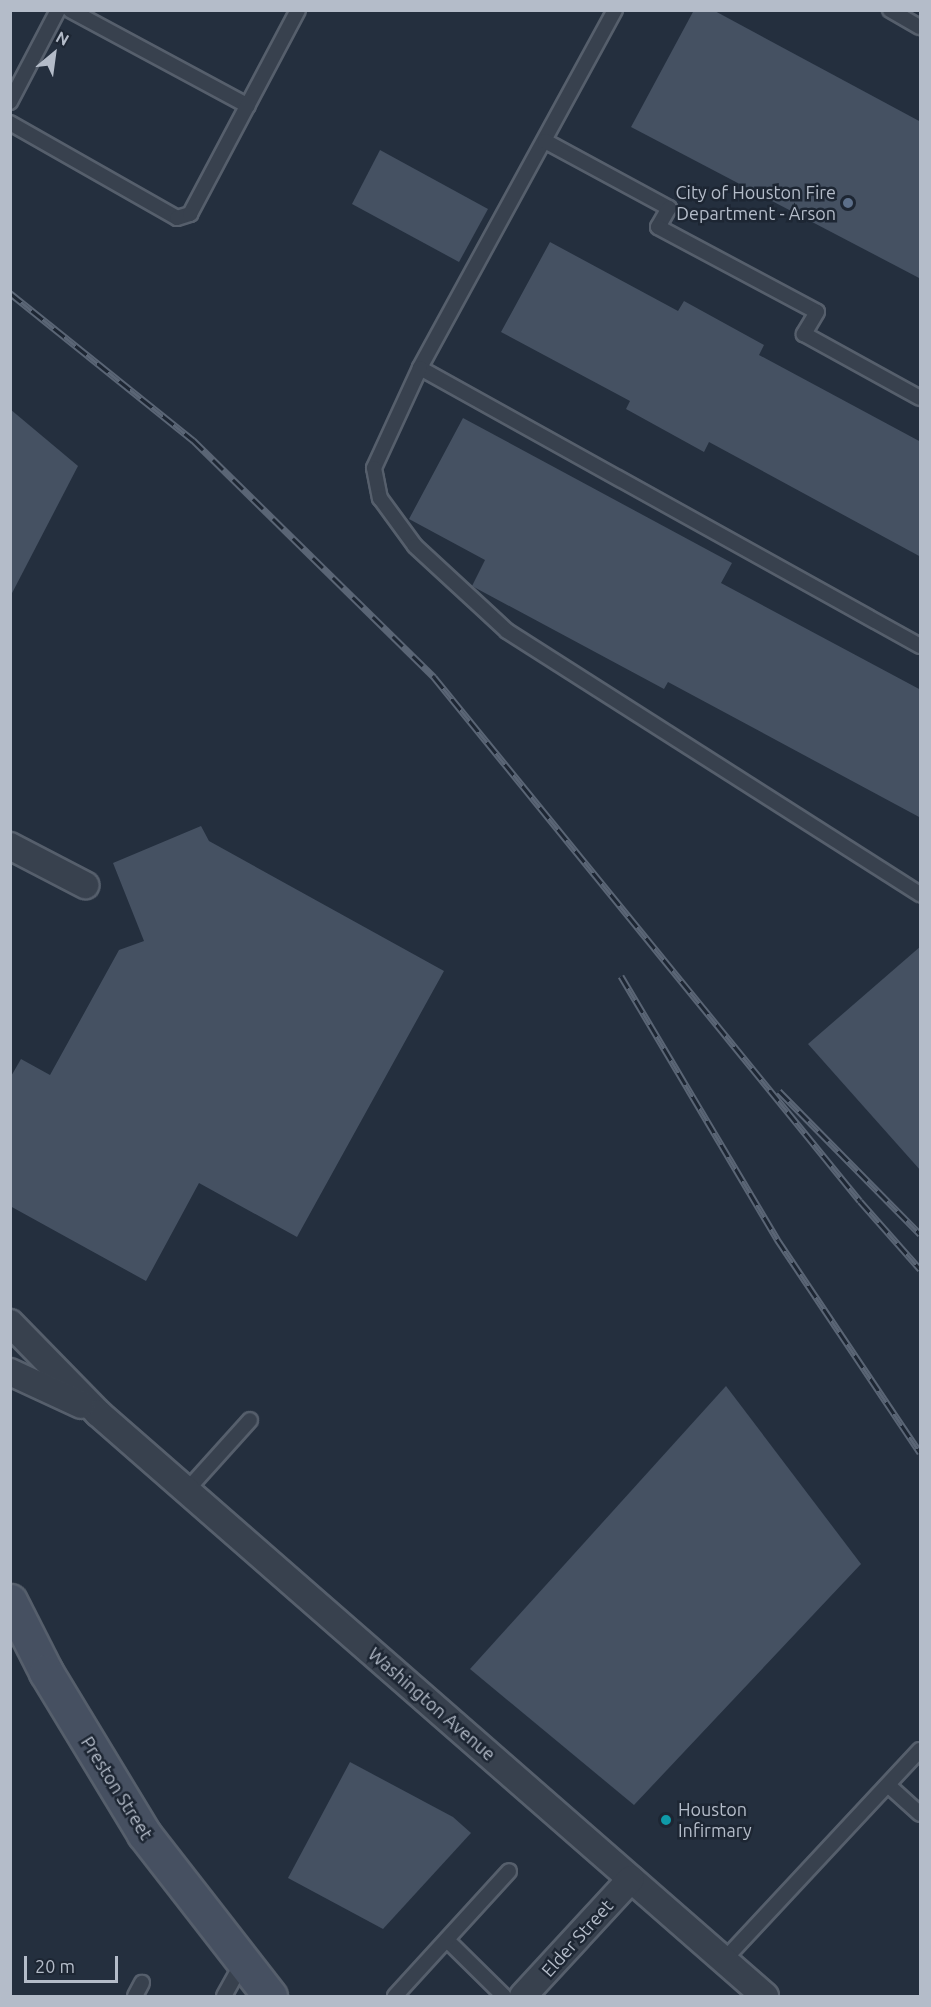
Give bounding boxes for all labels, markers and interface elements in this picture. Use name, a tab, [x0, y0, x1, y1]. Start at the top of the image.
north arrow	[24, 24, 84, 84]
text: N	[53, 27, 72, 49]
place label: City of Houston Fire Department - Arson	[675, 182, 836, 224]
marker: City of Houston Fire Department - Arson	[841, 196, 855, 210]
street label: Washington Avenue	[364, 1643, 500, 1765]
street label: Preston Street	[77, 1732, 157, 1844]
place label: Houston Infirmary	[678, 1799, 752, 1842]
marker: Houston Infirmary	[659, 1813, 673, 1827]
street label: Elder Street	[537, 1895, 617, 1981]
scale bar	[27, 1944, 122, 1982]
text: 20 m	[35, 1956, 75, 1976]

